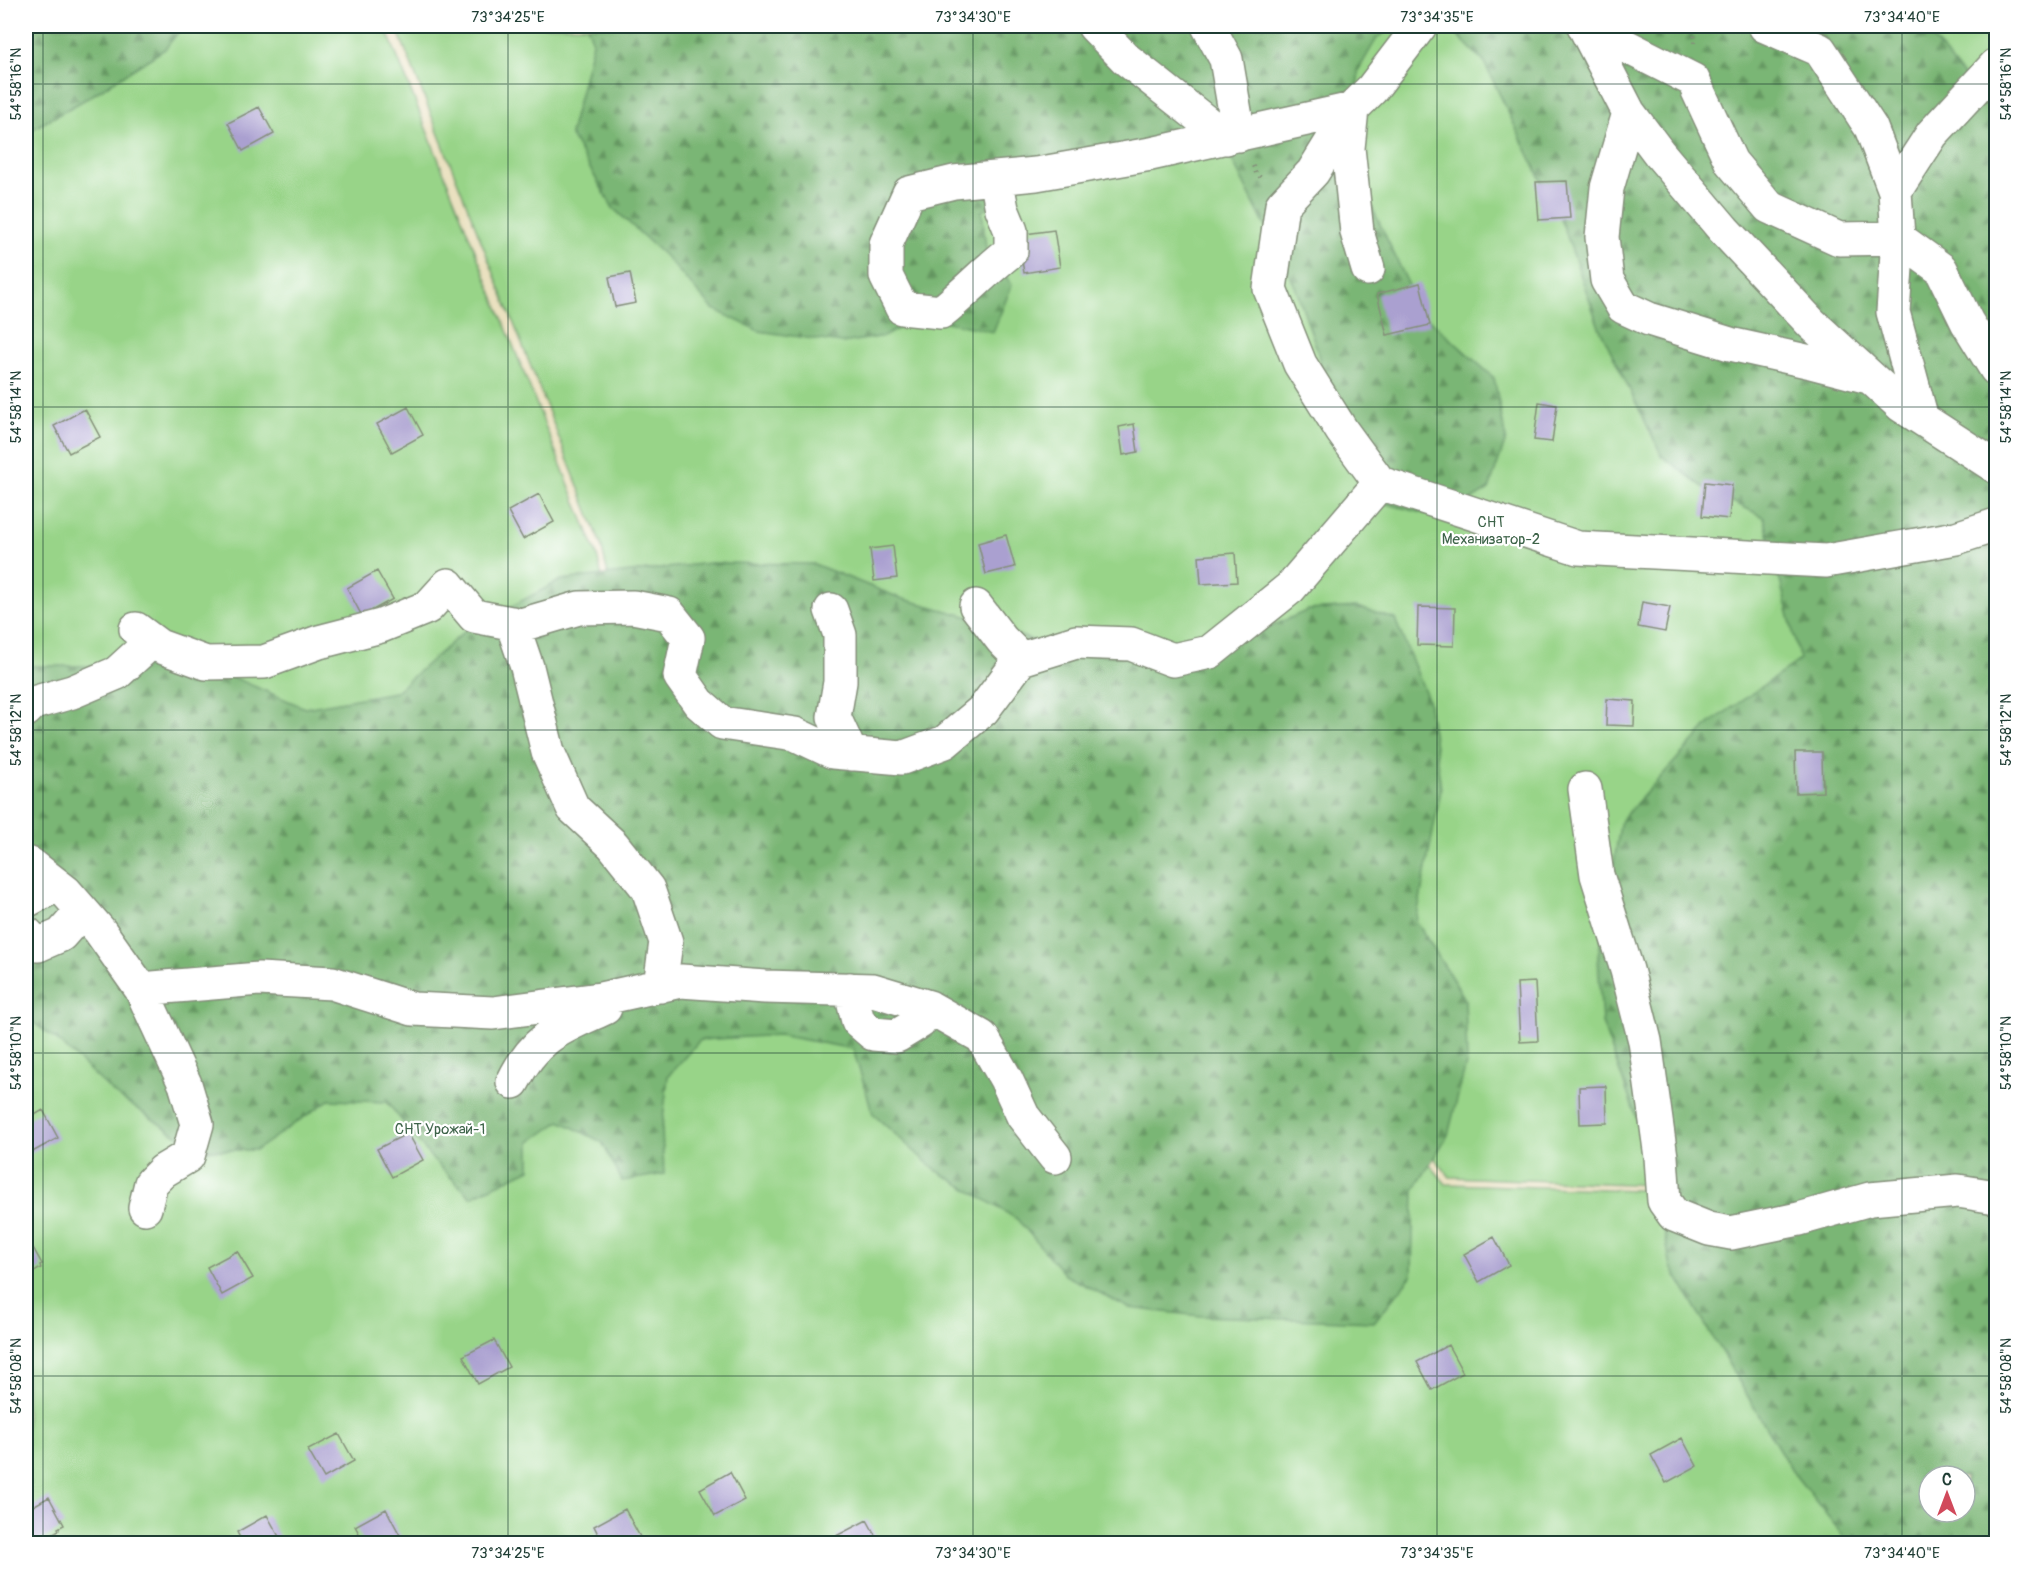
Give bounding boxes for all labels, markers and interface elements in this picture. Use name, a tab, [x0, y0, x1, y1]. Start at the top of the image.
text: 73°34'25"E	[471, 8, 545, 27]
text: 73°34'30"E	[935, 8, 1011, 27]
text: 73°34'35"E	[1400, 8, 1474, 27]
text: 73°34'40"E	[1864, 8, 1940, 27]
text: 54°58'16"N	[7, 48, 26, 120]
text: 54°58'16"N	[1997, 48, 2016, 120]
text: 54°58'14"N	[7, 371, 26, 443]
text: 54°58'14"N	[1997, 371, 2016, 443]
park label: СНТ Механизатор-2	[1442, 513, 1540, 549]
text: 54°58'12"N	[7, 694, 26, 766]
text: 54°58'12"N	[1997, 694, 2016, 766]
text: 54°58'10"N	[7, 1016, 26, 1090]
text: 54°58'10"N	[1997, 1016, 2016, 1090]
park label: СНТ Урожай-1	[395, 1120, 485, 1139]
text: 54°58'08"N	[7, 1338, 26, 1414]
text: 54°58'08"N	[1997, 1338, 2016, 1414]
north arrow	[1917, 1464, 1977, 1524]
text: С	[1942, 1470, 1952, 1490]
text: 73°34'25"E	[471, 1544, 545, 1563]
text: 73°34'30"E	[935, 1544, 1011, 1563]
text: 73°34'35"E	[1400, 1544, 1474, 1563]
text: 73°34'40"E	[1864, 1544, 1940, 1563]

